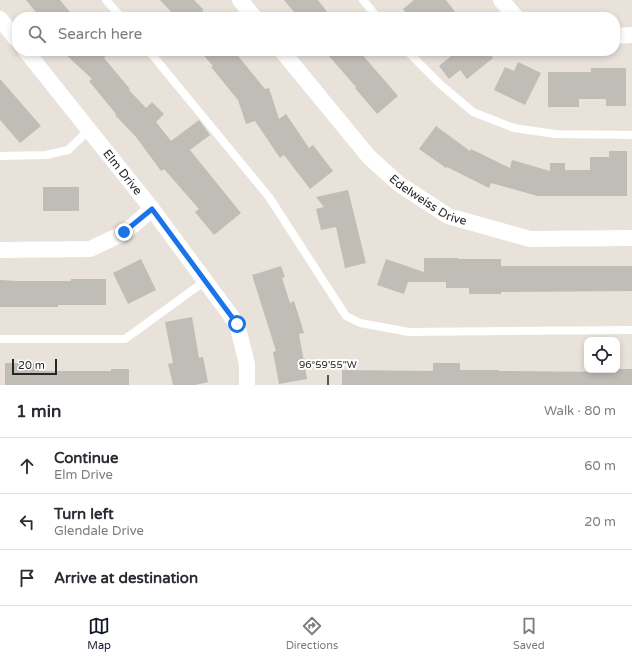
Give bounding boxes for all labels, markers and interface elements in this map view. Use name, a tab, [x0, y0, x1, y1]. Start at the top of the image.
search box	[12, 12, 620, 56]
icon: search	[26, 23, 48, 45]
text: Search here	[58, 25, 142, 43]
street label: Elm Drive	[100, 147, 145, 198]
street label: Edelweiss Drive	[386, 172, 469, 228]
route end	[115, 223, 133, 241]
route start	[228, 315, 246, 333]
map controls	[584, 337, 620, 373]
button: locate	[584, 337, 620, 373]
scale bar	[12, 357, 57, 376]
text: 20 m	[18, 359, 45, 372]
text: 96°59'55"W	[299, 359, 357, 371]
text: 1 min	[16, 401, 61, 422]
text: Walk · 80 m	[544, 403, 616, 419]
text: Continue	[54, 449, 118, 467]
icon: ahead	[16, 455, 38, 477]
text: 60 m	[584, 458, 616, 474]
text: Elm Drive	[54, 467, 113, 483]
text: Turn left	[54, 505, 114, 523]
icon: left	[16, 511, 38, 533]
text: 20 m	[584, 514, 616, 530]
text: Glendale Drive	[54, 523, 144, 539]
icon: arrive	[16, 567, 38, 589]
text: Arrive at destination	[54, 569, 198, 587]
tab: Map	[87, 615, 111, 652]
tab: Directions	[286, 615, 338, 652]
tab: Saved	[513, 615, 545, 652]

